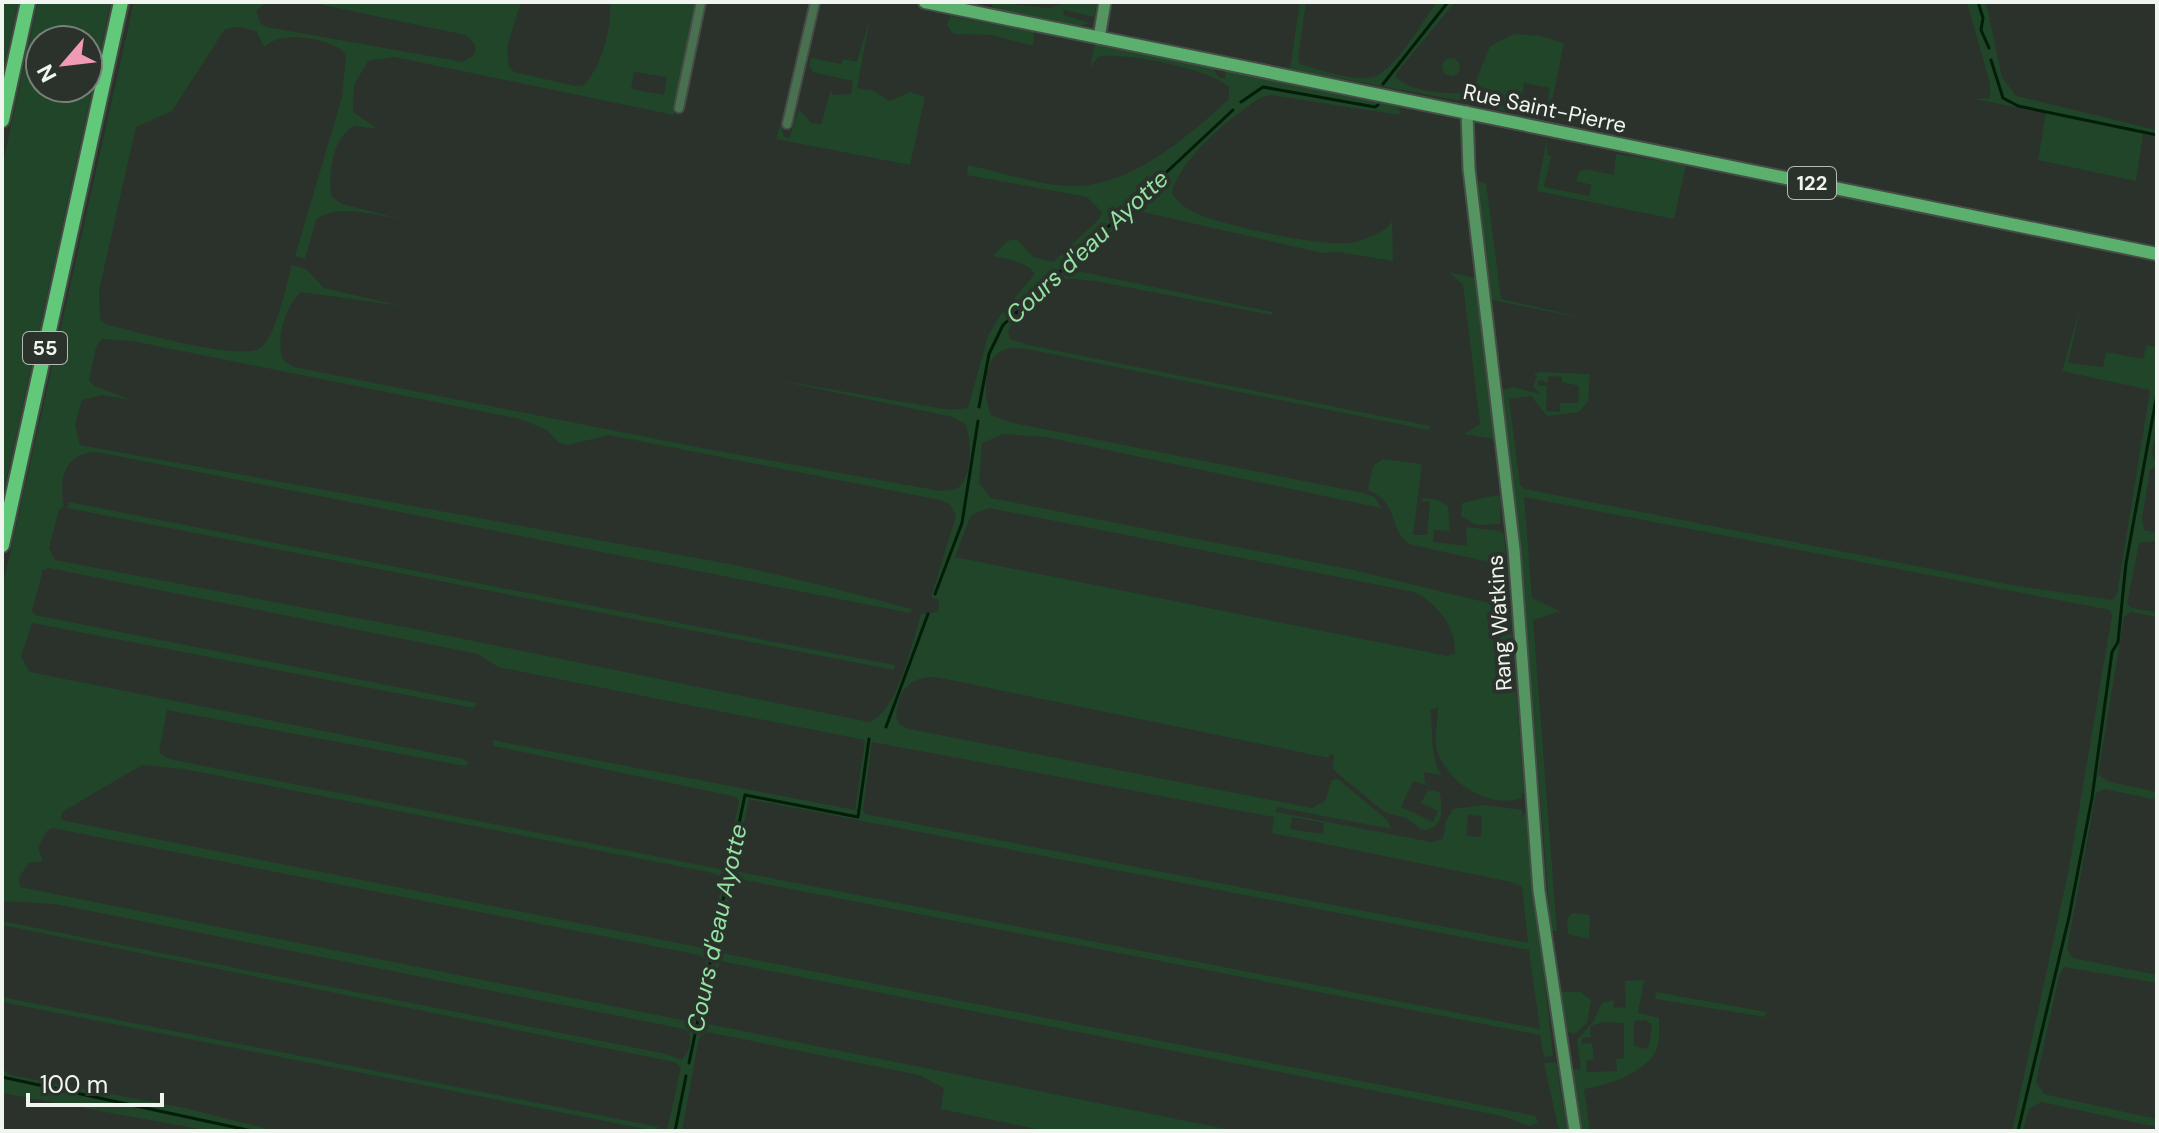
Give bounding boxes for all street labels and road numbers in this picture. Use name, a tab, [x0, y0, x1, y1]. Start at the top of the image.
street label: Rue Saint-Pierre	[1461, 77, 1629, 140]
road number: 122	[1788, 167, 1836, 199]
road number: 55	[23, 332, 67, 364]
street label: Rang Watkins	[1480, 554, 1519, 692]

